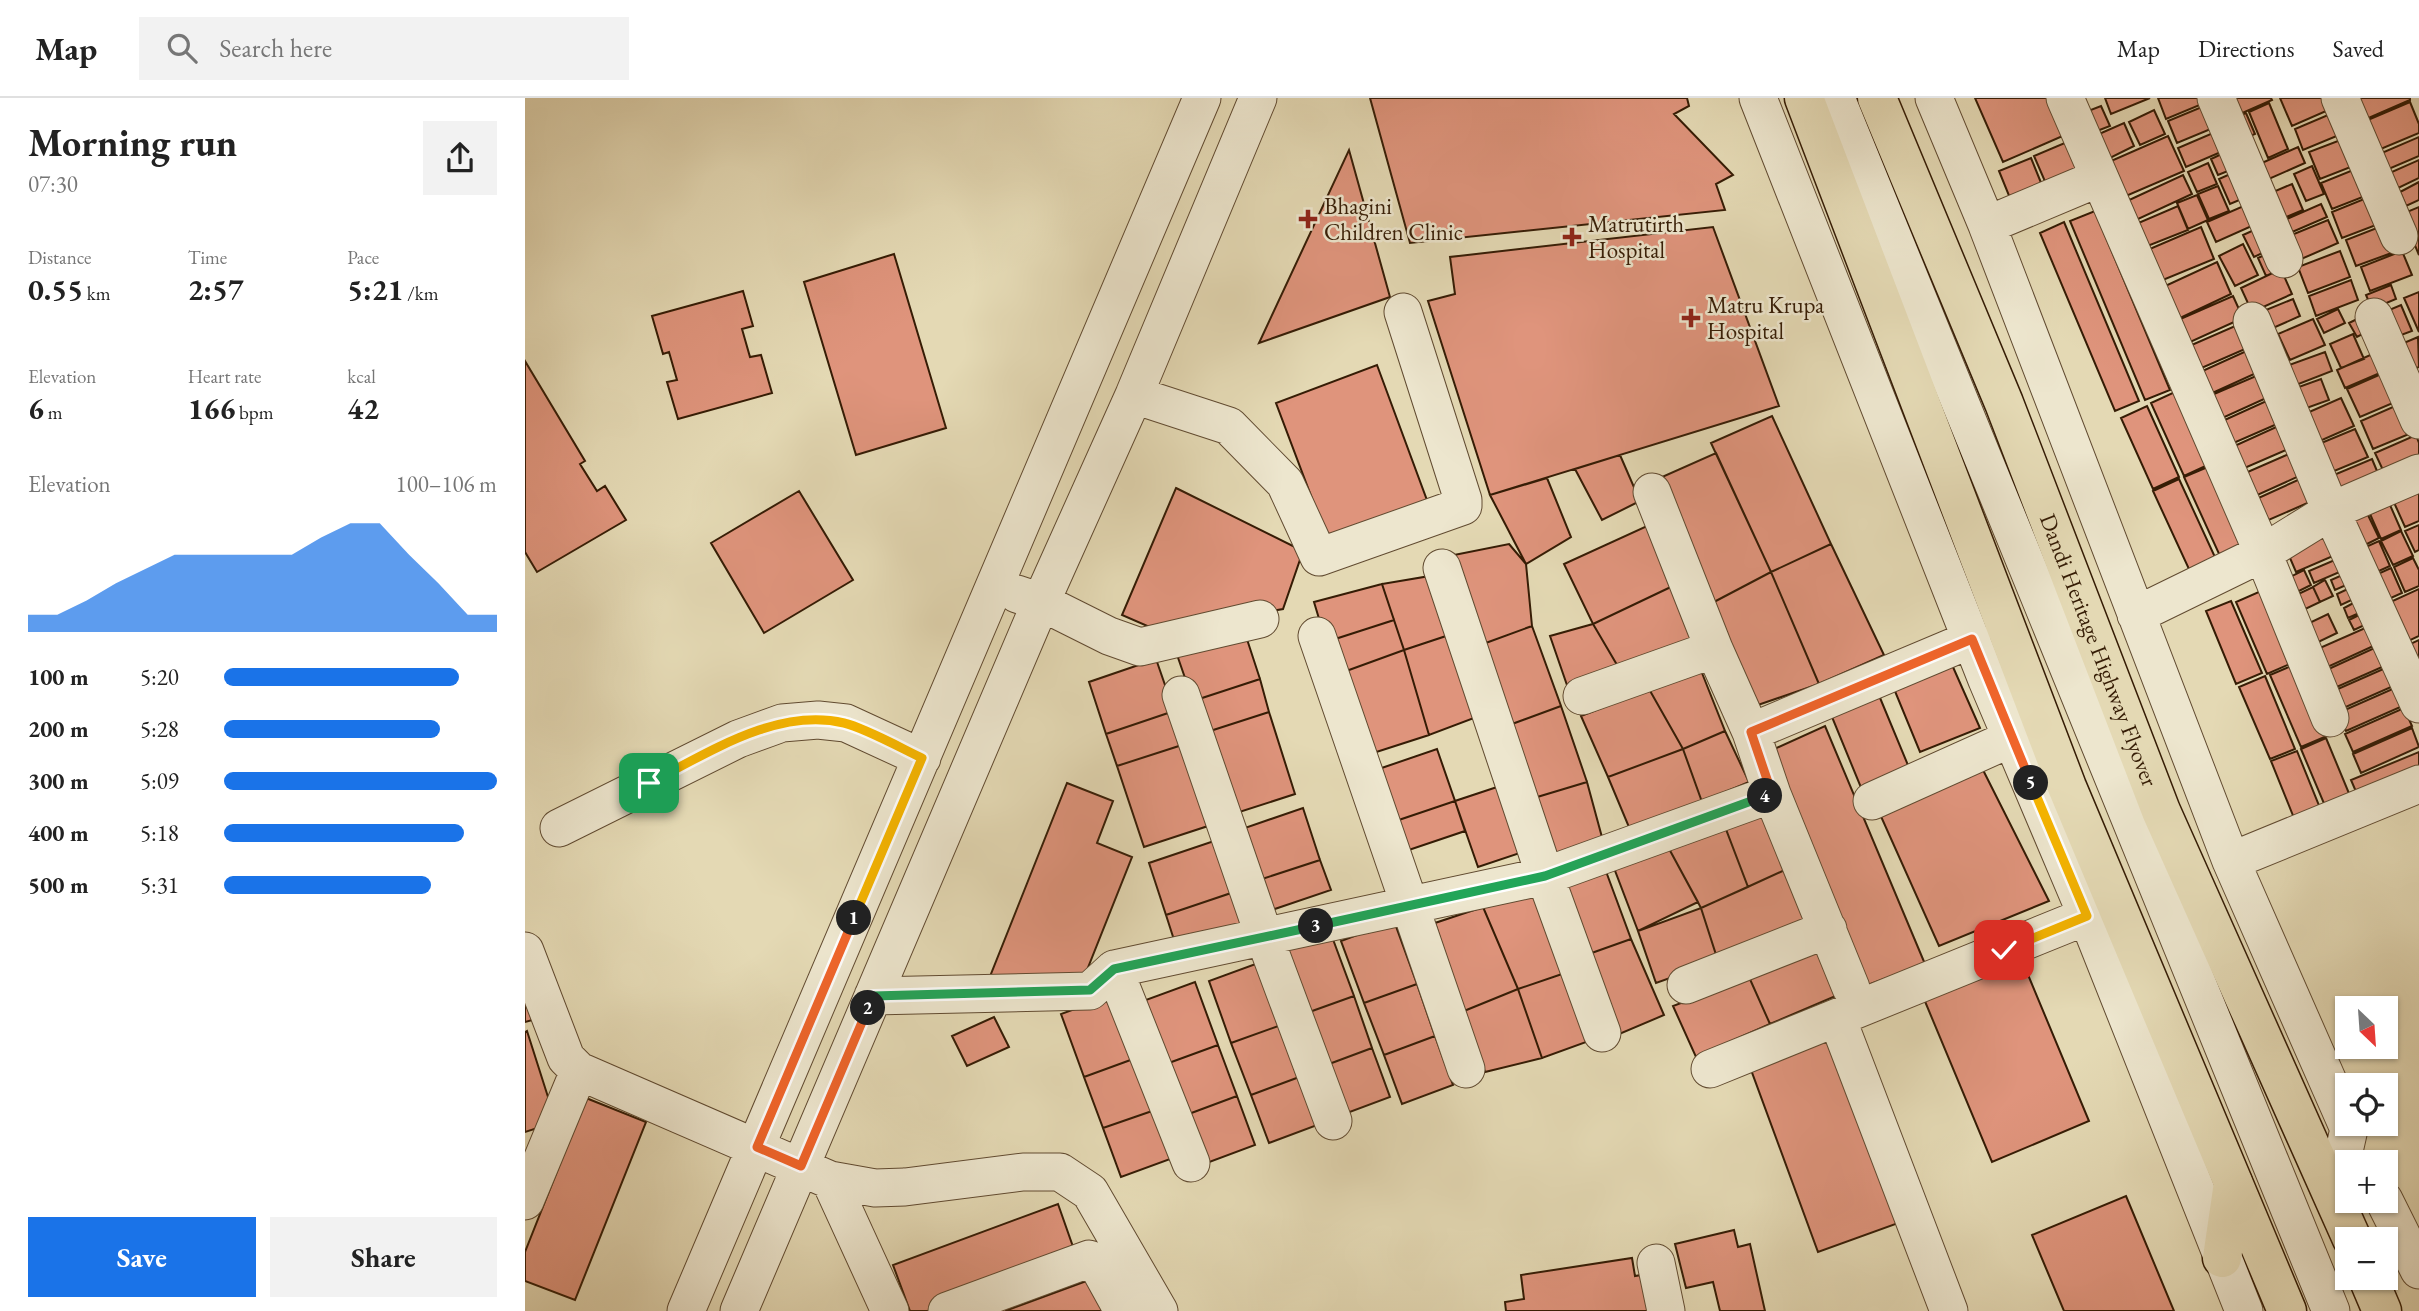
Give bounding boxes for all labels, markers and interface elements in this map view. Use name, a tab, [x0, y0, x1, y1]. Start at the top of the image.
search box	[139, 17, 629, 80]
text: Map	[35, 27, 97, 70]
icon: search	[163, 29, 201, 67]
text: Search here	[219, 31, 332, 65]
text: Map	[2117, 33, 2160, 64]
text: Directions	[2198, 33, 2295, 64]
text: Saved	[2333, 33, 2384, 64]
text: Morning run	[28, 118, 237, 167]
button: share	[423, 121, 497, 195]
text: 07:30	[28, 169, 78, 199]
place label: Bhagini Children Clinic	[1324, 191, 1463, 247]
marker: Bhagini Children Clinic	[1298, 209, 1318, 229]
place label: Matrutirth Hospital	[1588, 209, 1684, 265]
marker: Matrutirth Hospital	[1562, 227, 1582, 247]
text: Distance	[28, 245, 91, 270]
text: Time	[188, 245, 227, 270]
text: Pace	[347, 245, 379, 270]
text: 0.55	[28, 270, 83, 309]
text: 2:57	[188, 270, 244, 309]
text: 5:21	[347, 270, 403, 309]
text: km	[83, 281, 111, 306]
text: /km	[403, 281, 438, 306]
place label: Matru Krupa Hospital	[1707, 290, 1825, 346]
marker: Matru Krupa Hospital	[1681, 308, 1701, 328]
text: Elevation	[28, 364, 96, 389]
text: Heart rate	[188, 364, 261, 389]
text: kcal	[347, 364, 376, 389]
text: 6	[28, 389, 44, 428]
text: 166	[188, 389, 235, 428]
text: 42	[347, 389, 379, 428]
text: m	[44, 400, 62, 425]
text: bpm	[235, 400, 274, 425]
text: Elevation	[28, 469, 111, 499]
text: 100–106 m	[396, 469, 497, 499]
street label: Dandi Heritage Highway Flyover	[2033, 509, 2165, 791]
text: 100 m	[28, 662, 89, 692]
text: 5:20	[140, 662, 179, 692]
text: 200 m	[28, 714, 89, 744]
text: 5:28	[140, 714, 179, 744]
pin	[619, 753, 679, 813]
icon: arrive	[630, 764, 668, 802]
text: 300 m	[28, 766, 89, 796]
text: 5:09	[140, 766, 179, 796]
pin: 5	[2013, 766, 2049, 800]
text: 5	[2025, 770, 2036, 795]
pin: 4	[1747, 778, 1783, 814]
text: 4	[1759, 783, 1770, 808]
text: 400 m	[28, 818, 89, 848]
text: 5:18	[140, 818, 179, 848]
text: 500 m	[28, 870, 89, 900]
text: 5:31	[140, 870, 179, 900]
pin: 1	[837, 900, 871, 936]
text: 1	[848, 905, 859, 930]
pin: 3	[1299, 908, 1333, 944]
text: 3	[1310, 913, 1321, 938]
pin	[1974, 920, 2034, 980]
icon: check	[1985, 931, 2023, 969]
pin: 2	[851, 990, 885, 1026]
text: 2	[862, 995, 873, 1020]
north arrow	[2335, 996, 2397, 1059]
map controls	[2335, 996, 2398, 1290]
button: locate	[2335, 1073, 2398, 1136]
button: +	[2335, 1150, 2398, 1213]
button: Save	[28, 1217, 256, 1297]
button: Share	[270, 1217, 497, 1297]
button: −	[2335, 1227, 2398, 1290]

